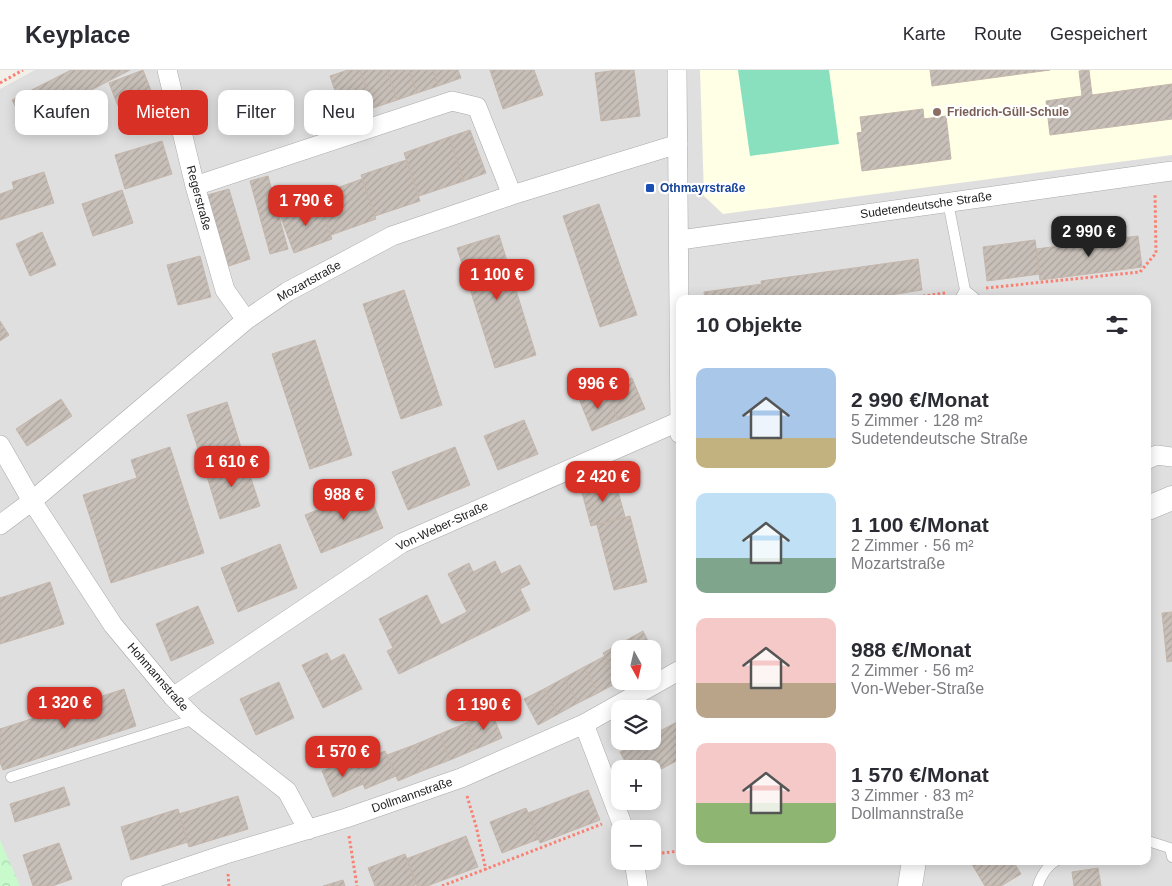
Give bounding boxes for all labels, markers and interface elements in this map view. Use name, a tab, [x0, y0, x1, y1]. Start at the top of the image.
text: Keyplace	[25, 21, 130, 48]
text: Karte	[903, 24, 946, 44]
text: Route	[974, 24, 1022, 44]
text: Gespeichert	[1050, 24, 1147, 44]
chip: Kaufen	[15, 90, 108, 135]
chip: Mieten	[118, 90, 208, 135]
chip: Filter	[218, 90, 294, 135]
chip: Neu	[304, 90, 373, 135]
place label: Friedrich-Güll-Schule	[947, 105, 1069, 119]
marker: Friedrich-Güll-Schule	[931, 106, 943, 118]
street label: Regerstraße	[184, 164, 214, 232]
place label: Othmayrstraße	[660, 181, 746, 195]
marker: Othmayrstraße	[644, 182, 656, 194]
pin: 1 790 €	[260, 184, 352, 227]
street label: Sudetendeutsche Straße	[859, 189, 993, 221]
text: 1 790 €	[279, 192, 333, 209]
pin: 2 990 €	[1043, 216, 1135, 258]
text: 2 990 €	[1062, 223, 1116, 240]
street label: Mozartstraße	[275, 258, 344, 304]
pin: 1 100 €	[451, 258, 543, 301]
text: 1 100 €	[470, 266, 524, 283]
icon: filters	[1103, 311, 1131, 339]
text: 10 Objekte	[696, 313, 802, 336]
pin: 996 €	[563, 368, 633, 410]
text: 996 €	[578, 375, 618, 392]
icon: home	[736, 388, 796, 448]
text: 2 990 €/Monat	[851, 388, 989, 411]
text: 5 Zimmer · 128 m²	[851, 412, 983, 429]
text: Sudetendeutsche Straße	[851, 430, 1028, 447]
pin: 1 610 €	[186, 446, 278, 488]
text: 1 610 €	[205, 453, 259, 470]
pin: 2 420 €	[557, 460, 649, 503]
text: 2 420 €	[576, 468, 630, 485]
pin: 988 €	[309, 478, 379, 521]
text: 988 €	[324, 486, 364, 503]
street label: Von-Weber-Straße	[394, 498, 490, 553]
icon: home	[736, 513, 796, 573]
text: 1 100 €/Monat	[851, 513, 989, 536]
text: 2 Zimmer · 56 m²	[851, 537, 974, 554]
text: Mozartstraße	[851, 555, 945, 572]
icon: home	[736, 638, 796, 698]
text: 988 €/Monat	[851, 638, 971, 661]
street label: Hohmannstraße	[124, 640, 192, 714]
north arrow	[611, 640, 661, 690]
map controls	[611, 640, 661, 870]
text: 2 Zimmer · 56 m²	[851, 662, 974, 679]
text: Von-Weber-Straße	[851, 680, 984, 697]
pin: 1 320 €	[19, 686, 111, 729]
pin: 1 190 €	[438, 688, 530, 731]
text: 1 320 €	[38, 694, 92, 711]
text: 1 190 €	[457, 696, 511, 713]
button: layers	[611, 700, 661, 750]
pin: 1 570 €	[297, 736, 389, 778]
text: 1 570 €	[316, 743, 370, 760]
button: +	[611, 760, 661, 810]
icon: home	[736, 763, 796, 823]
text: 1 570 €/Monat	[851, 763, 989, 786]
street label: Dollmannstraße	[370, 774, 455, 815]
text: 3 Zimmer · 83 m²	[851, 787, 974, 804]
text: Dollmannstraße	[851, 805, 964, 822]
button: −	[611, 820, 661, 870]

